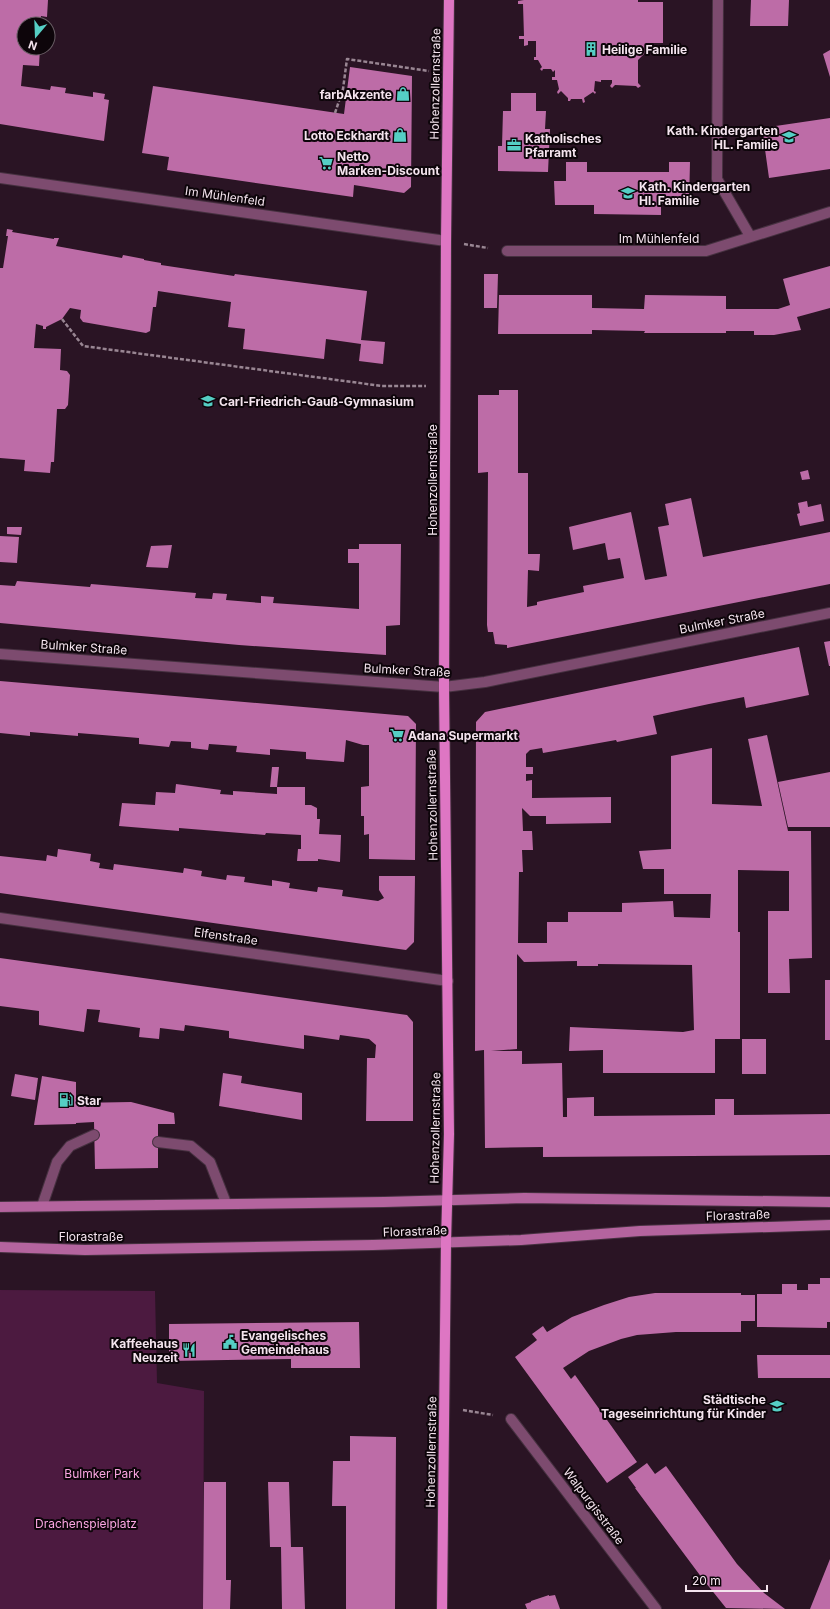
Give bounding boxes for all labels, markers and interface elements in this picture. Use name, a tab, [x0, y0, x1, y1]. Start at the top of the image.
north arrow	[16, 16, 56, 56]
street label: Hohenzollernstraße	[427, 28, 443, 140]
text: N	[26, 37, 39, 53]
building icon: Heilige Familie	[583, 41, 599, 57]
place label: Heilige Familie	[602, 42, 687, 57]
shop icon: farbAkzente	[395, 86, 411, 102]
place label: farbAkzente	[320, 87, 392, 102]
place label: Kath. Kindergarten HL. Familie	[667, 123, 778, 152]
shop icon: Lotto Eckhardt	[392, 127, 408, 143]
place label: Lotto Eckhardt	[304, 128, 390, 143]
school or university icon: Kath. Kindergarten HL. Familie	[781, 129, 797, 145]
place label: Katholisches Pfarramt	[525, 131, 602, 160]
office icon: Katholisches Pfarramt	[506, 137, 522, 153]
place label: Netto Marken-Discount	[337, 149, 440, 178]
supermarket icon: Netto Marken-Discount	[318, 155, 334, 171]
place label: Kath. Kindergarten Hl. Familie	[639, 179, 750, 208]
street label: Im Mühlenfeld	[184, 183, 266, 209]
school or university icon: Kath. Kindergarten Hl. Familie	[620, 185, 636, 201]
street label: Im Mühlenfeld	[619, 231, 699, 246]
school or university icon: Carl-Friedrich-Gauß-Gymnasium	[200, 393, 216, 409]
place label: Carl-Friedrich-Gauß-Gymnasium	[219, 394, 414, 409]
street label: Hohenzollernstraße	[425, 424, 440, 536]
street label: Bulmker Straße	[678, 605, 766, 637]
street label: Bulmker Straße	[40, 636, 128, 658]
street label: Bulmker Straße	[363, 660, 451, 680]
supermarket icon: Adana Supermarkt	[389, 727, 405, 743]
place label: Adana Supermarkt	[408, 728, 518, 743]
street label: Hohenzollernstraße	[424, 749, 440, 861]
street label: Elfenstraße	[193, 924, 259, 948]
street label: Hohenzollernstraße	[427, 1072, 443, 1184]
fuel station icon: Star	[58, 1092, 74, 1108]
place label: Star	[77, 1093, 101, 1108]
street label: Florastraße	[706, 1206, 770, 1224]
street label: Florastraße	[383, 1222, 447, 1240]
street label: Florastraße	[59, 1229, 123, 1244]
place label: Evangelisches Gemeindehaus	[241, 1328, 330, 1357]
public building icon: Evangelisches Gemeindehaus	[222, 1334, 238, 1350]
place label: Kaffeehaus Neuzeit	[111, 1336, 179, 1365]
restaurant icon: Kaffeehaus Neuzeit	[181, 1342, 197, 1358]
place label: Städtische Tageseinrichtung für Kinder	[601, 1392, 766, 1421]
street label: Hohenzollernstraße	[423, 1396, 439, 1508]
school or university icon: Städtische Tageseinrichtung für Kinder	[769, 1398, 785, 1414]
street label: Walpurgisstraße	[560, 1465, 628, 1547]
park label: Bulmker Park	[64, 1466, 140, 1481]
park label: Drachenspielplatz	[35, 1516, 137, 1531]
scale bar	[686, 1567, 767, 1593]
text: 20 m	[692, 1573, 721, 1588]

